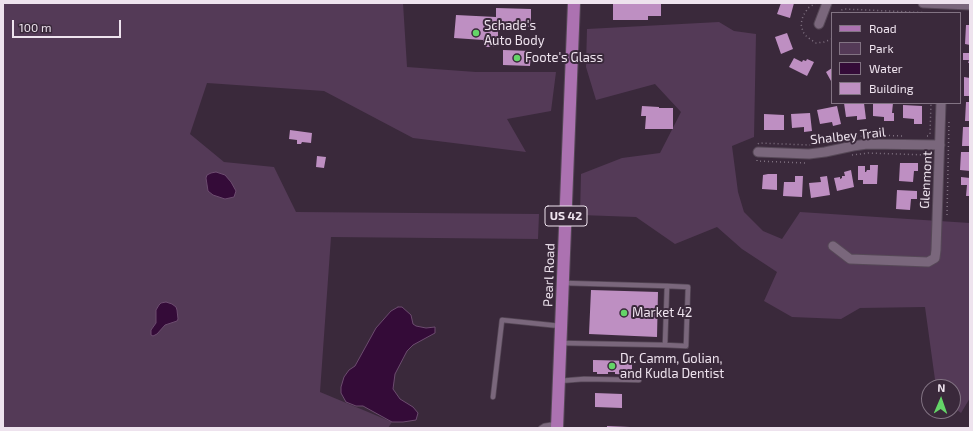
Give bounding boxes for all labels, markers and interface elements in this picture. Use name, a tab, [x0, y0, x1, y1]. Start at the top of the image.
scale bar	[14, 12, 123, 38]
legend	[831, 12, 961, 104]
place label: Schade's Auto Body	[484, 18, 545, 49]
text: 100 m	[19, 20, 51, 34]
text: Road	[869, 21, 897, 35]
marker: Schade's Auto Body	[471, 28, 481, 38]
text: Park	[869, 41, 894, 55]
place label: Foote's Glass	[525, 50, 603, 66]
marker: Foote's Glass	[512, 53, 522, 63]
text: Water	[869, 61, 903, 75]
text: Building	[869, 81, 913, 95]
street label: Shalbey Trail	[810, 124, 886, 148]
street label: Glenmont	[917, 151, 935, 209]
road number: US 42	[545, 206, 587, 226]
street label: Pearl Road	[540, 243, 558, 307]
place label: Market 42	[632, 305, 692, 321]
marker: Market 42	[619, 308, 629, 318]
place label: Dr. Camm, Golian, and Kudla Dentist	[620, 351, 724, 382]
marker: Dr. Camm, Golian, and Kudla Dentist	[607, 361, 617, 371]
north arrow	[921, 379, 961, 419]
text: N	[937, 381, 946, 394]

